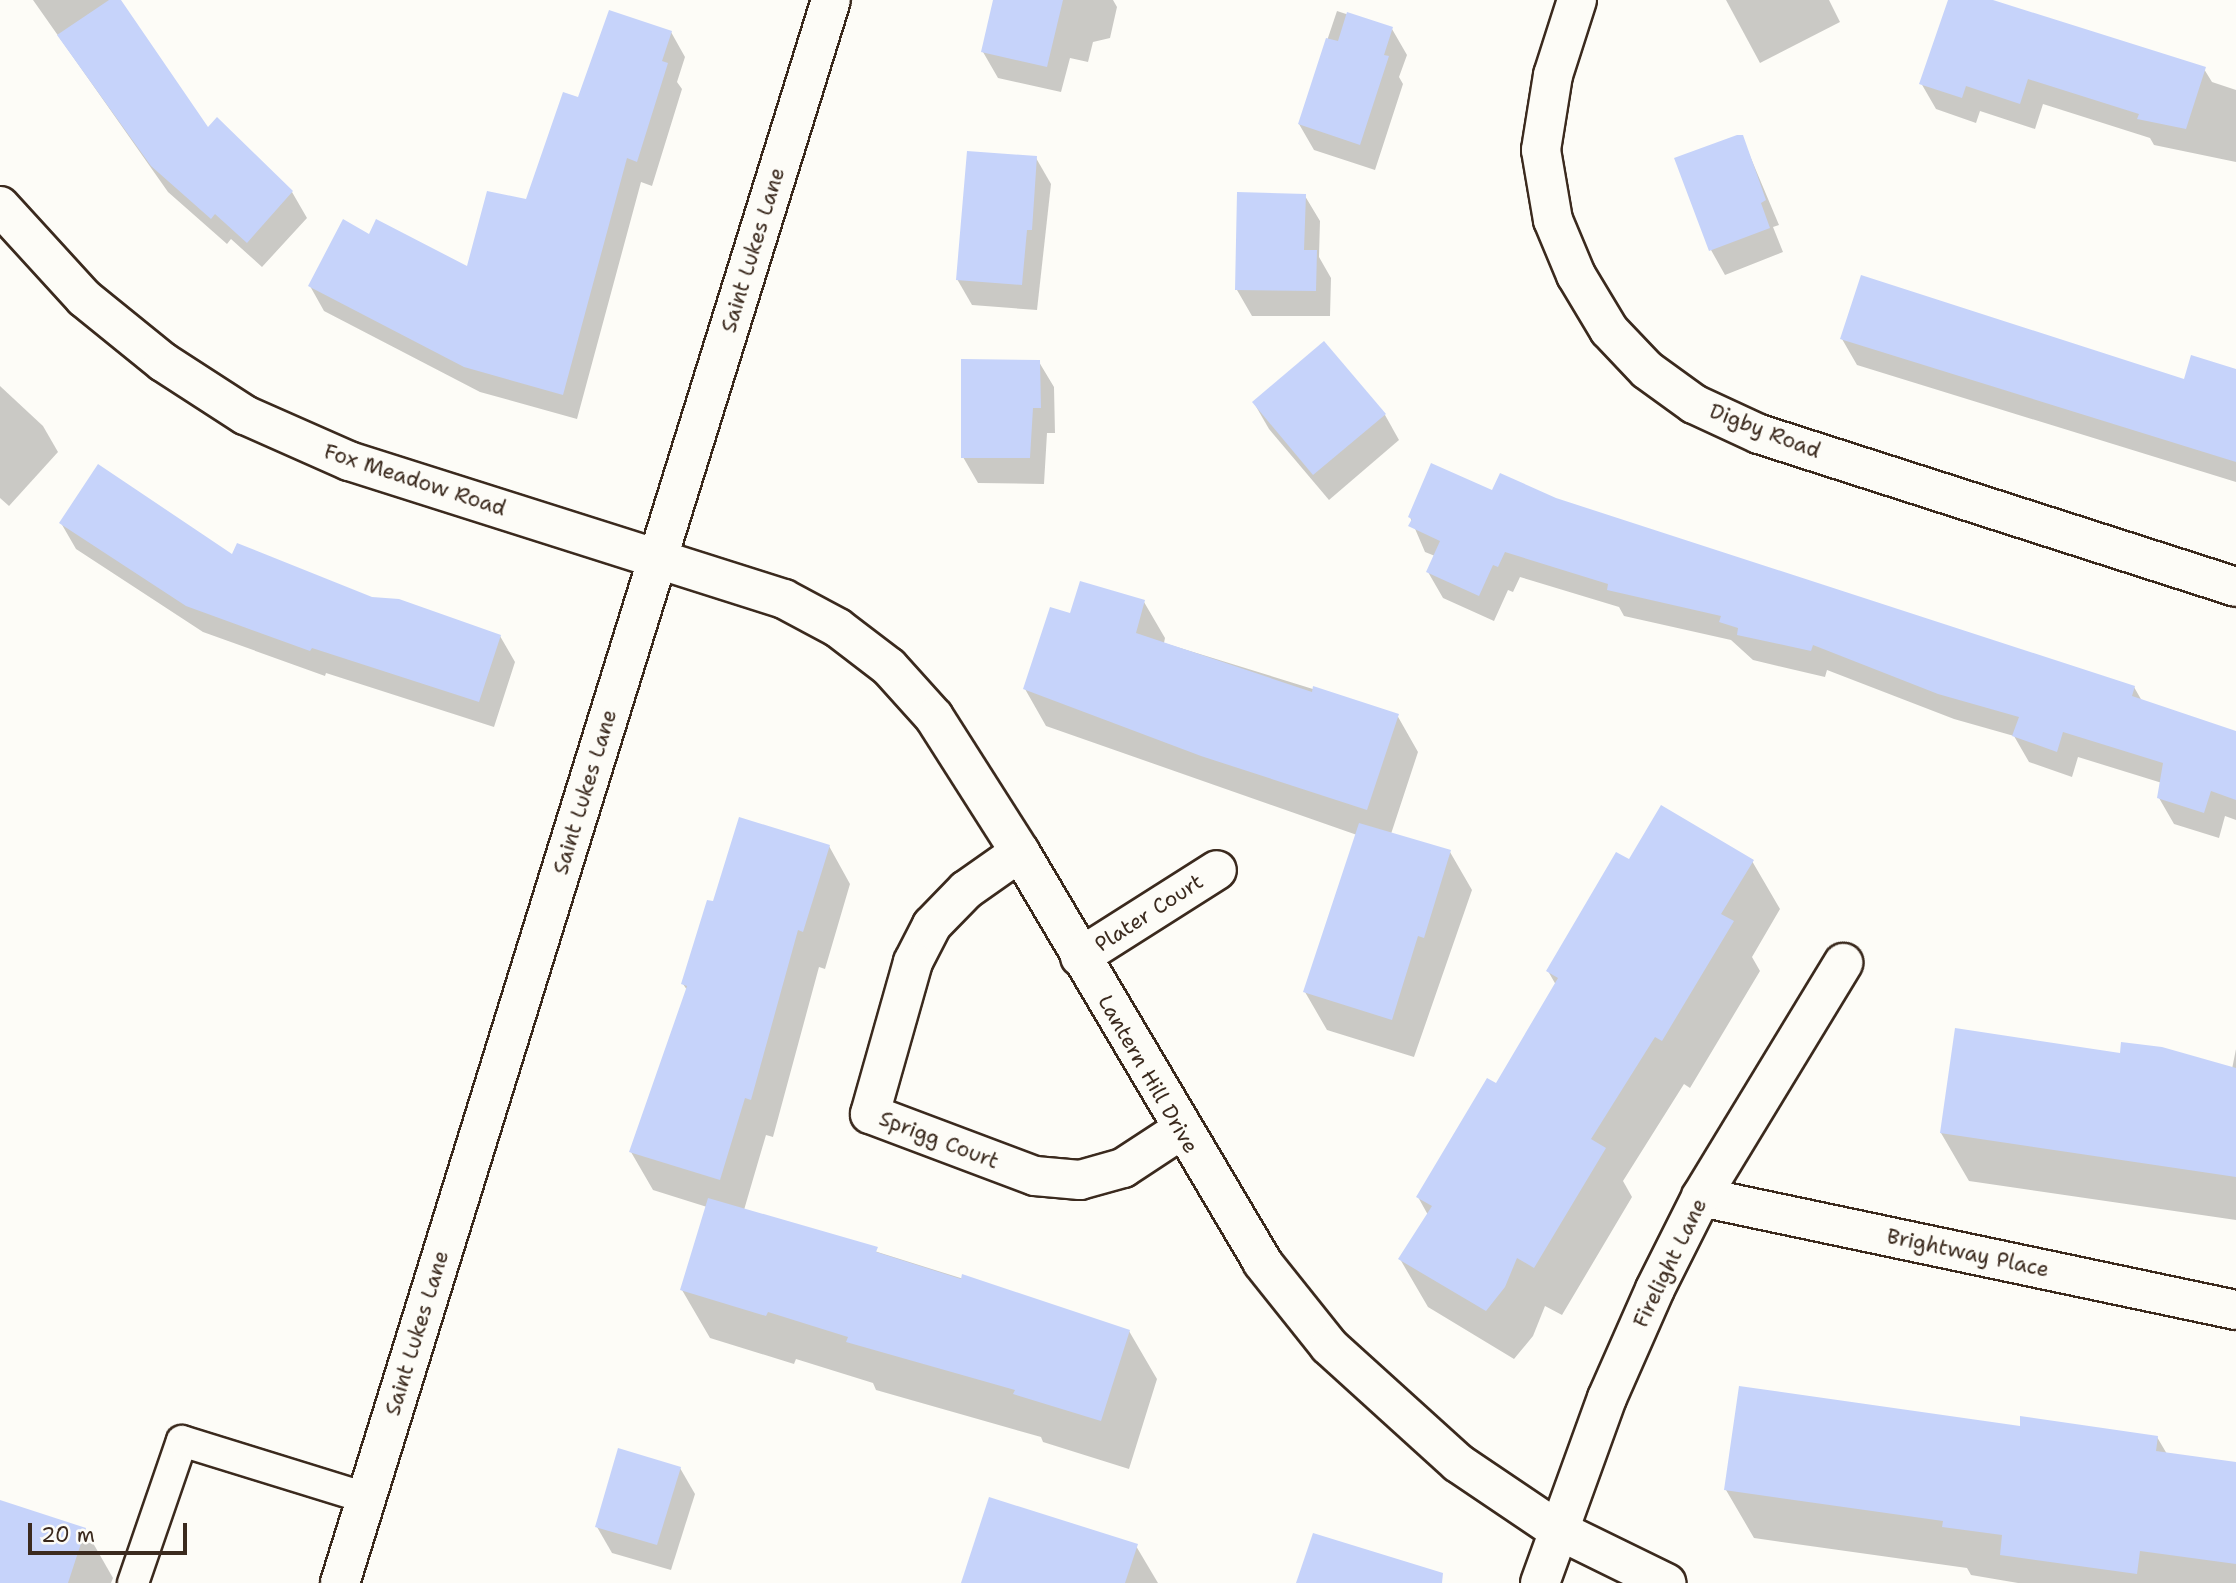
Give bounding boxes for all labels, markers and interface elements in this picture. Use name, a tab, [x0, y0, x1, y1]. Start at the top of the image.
street label: Saint Lukes Lane	[716, 164, 790, 336]
street label: Digby Road	[1706, 398, 1824, 464]
street label: Fox Meadow Road	[321, 439, 509, 521]
street label: Saint Lukes Lane	[548, 706, 622, 878]
street label: Plater Court	[1090, 869, 1208, 957]
street label: Lantern Hill Drive	[1092, 990, 1204, 1158]
street label: Sprigg Court	[876, 1106, 1002, 1174]
street label: Firelight Lane	[1628, 1194, 1712, 1332]
street label: Brightway Place	[1885, 1223, 2051, 1283]
street label: Saint Lukes Lane	[380, 1247, 454, 1419]
scale bar	[32, 1510, 191, 1554]
text: 20 m	[41, 1521, 95, 1549]

